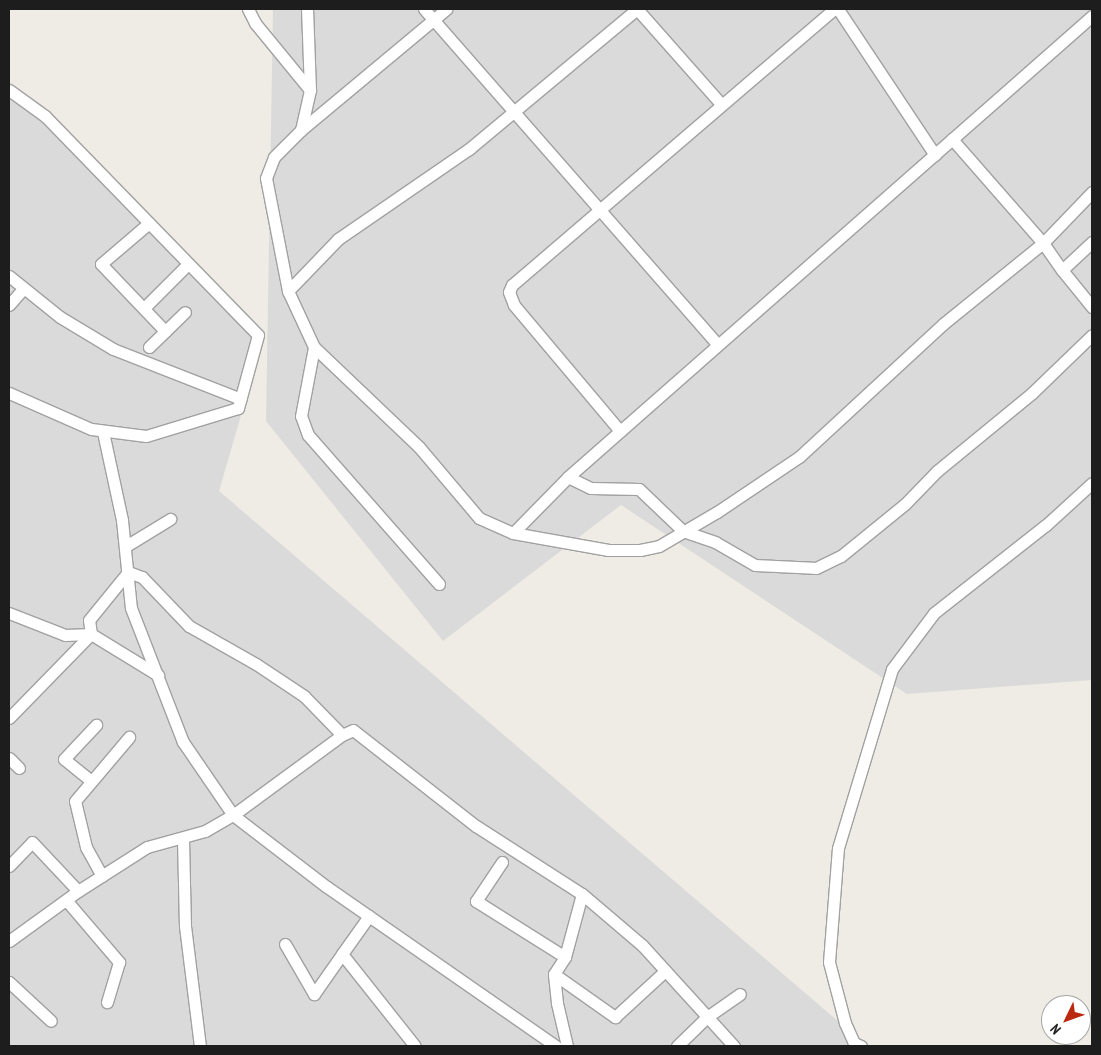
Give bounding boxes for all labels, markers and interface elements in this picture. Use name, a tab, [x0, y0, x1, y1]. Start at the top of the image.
north arrow	[1041, 995, 1091, 1045]
text: N	[1046, 1021, 1065, 1038]

